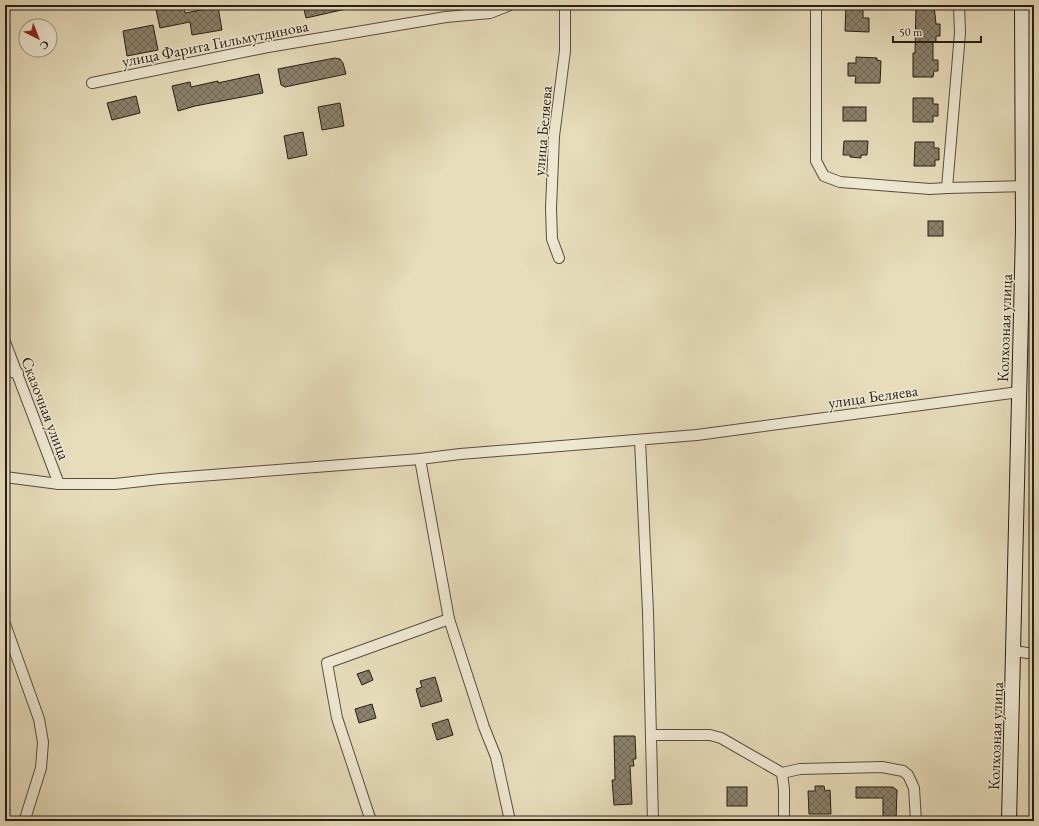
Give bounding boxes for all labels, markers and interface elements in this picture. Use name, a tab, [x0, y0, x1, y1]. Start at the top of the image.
street label: улица Фарита Гильмутдинова	[120, 15, 311, 72]
north arrow	[18, 18, 58, 58]
scale bar	[893, 18, 981, 44]
text: 50 m	[899, 24, 923, 40]
text: С	[37, 38, 52, 53]
street label: улица Беляева	[528, 84, 557, 177]
street label: Колхозная улица	[992, 273, 1017, 382]
street label: Сказочная улица	[16, 354, 75, 463]
street label: улица Беляева	[827, 380, 920, 413]
street label: Колхозная улица	[983, 681, 1008, 790]

